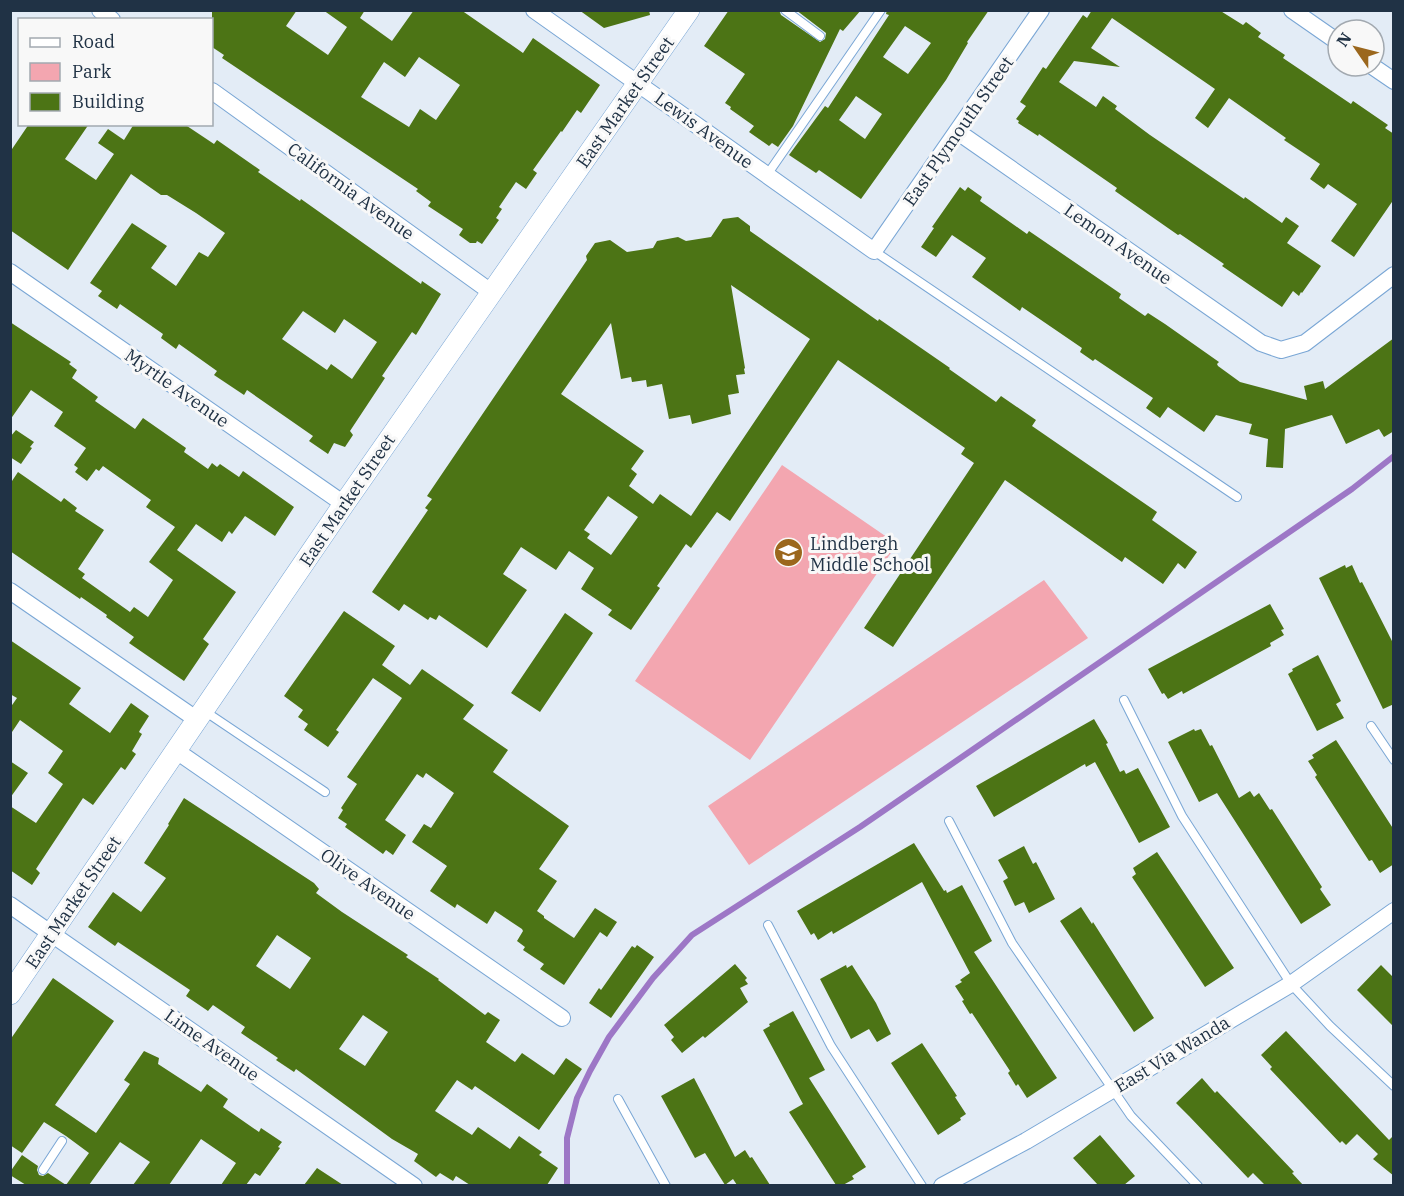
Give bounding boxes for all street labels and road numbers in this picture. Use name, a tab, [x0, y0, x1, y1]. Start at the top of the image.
street label: East Market Street	[571, 32, 679, 172]
street label: East Plymouth Street	[898, 52, 1018, 210]
street label: Lewis Avenue	[650, 87, 758, 173]
street label: California Avenue	[283, 137, 419, 245]
street label: Lemon Avenue	[1060, 198, 1176, 290]
street label: Myrtle Avenue	[120, 344, 234, 432]
street label: East Market Street	[294, 429, 400, 571]
street label: East Market Street	[20, 831, 126, 973]
street label: Olive Avenue	[316, 843, 420, 925]
street label: Lime Avenue	[160, 1004, 264, 1086]
street label: East Via Wanda	[1110, 1011, 1234, 1097]

